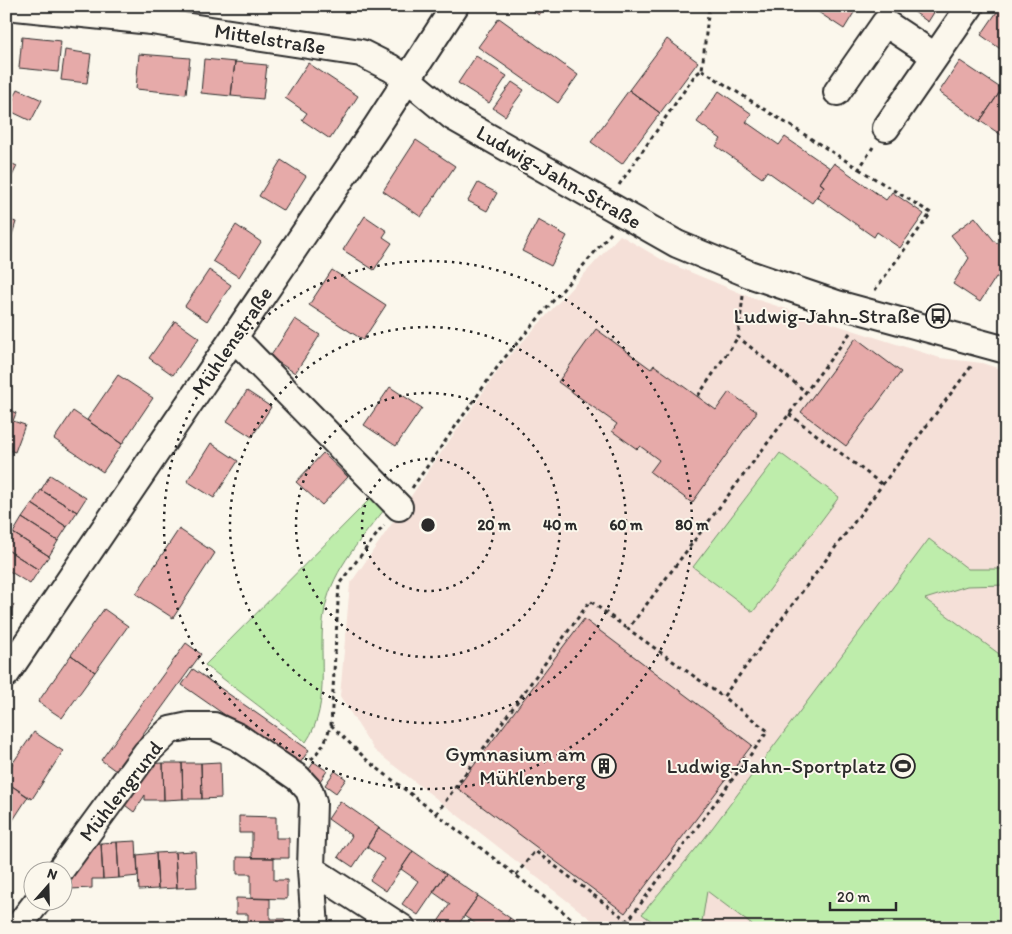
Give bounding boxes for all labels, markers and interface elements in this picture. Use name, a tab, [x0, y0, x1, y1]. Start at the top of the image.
street label: Mittelstraße	[213, 17, 327, 60]
street label: Ludwig-Jahn-Straße	[472, 119, 646, 234]
street label: Mühlenstraße	[186, 281, 277, 400]
place label: Ludwig-Jahn-Straße	[734, 303, 920, 328]
bus stop icon: Ludwig-Jahn-Straße	[925, 303, 951, 329]
centre of rings	[419, 516, 437, 534]
text: 20 m	[477, 516, 511, 534]
text: 40 m	[543, 516, 578, 534]
text: 60 m	[609, 516, 643, 534]
text: 80 m	[675, 516, 709, 534]
street label: Mühlengrund	[74, 735, 168, 846]
place label: Gymnasium am Mühlenberg	[445, 741, 586, 790]
building icon: Gymnasium am Mühlenberg	[591, 753, 617, 779]
place label: Ludwig-Jahn-Sportplatz	[667, 753, 886, 778]
sports icon: Ludwig-Jahn-Sportplatz	[890, 753, 916, 779]
north arrow	[22, 862, 72, 912]
text: N	[45, 865, 60, 884]
scale bar	[830, 879, 896, 911]
text: 20 m	[837, 888, 871, 906]

